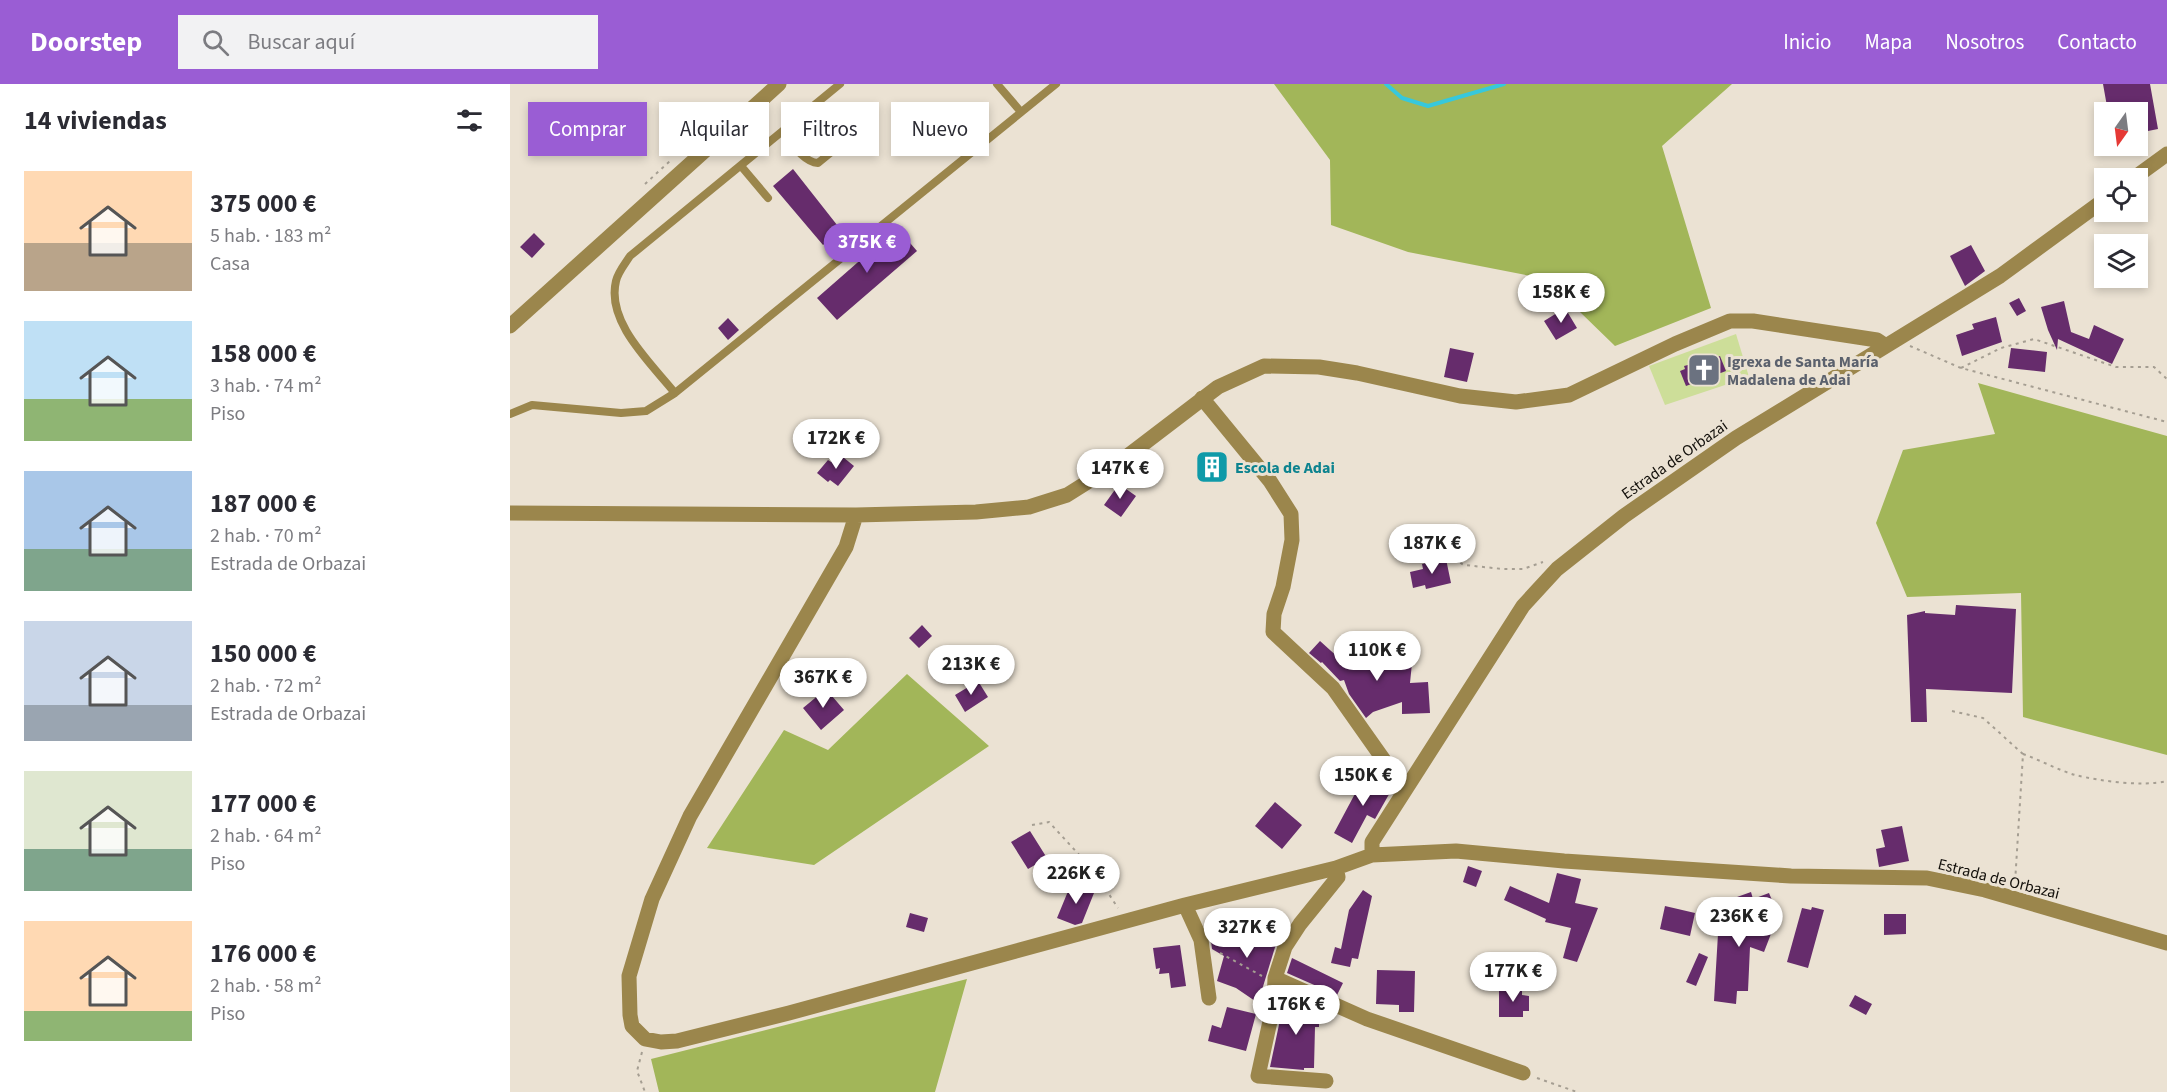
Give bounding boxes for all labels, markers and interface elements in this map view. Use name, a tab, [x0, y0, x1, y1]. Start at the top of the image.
search box	[178, 15, 598, 69]
text: Doorstep	[30, 22, 142, 62]
icon: search	[199, 26, 232, 59]
text: Buscar aquí	[247, 26, 355, 58]
text: Inicio	[1783, 27, 1831, 57]
text: Mapa	[1864, 27, 1912, 57]
text: Nosotros	[1945, 27, 2024, 57]
text: Contacto	[2057, 27, 2137, 57]
text: 14 viviendas	[24, 102, 167, 139]
chip: Comprar	[528, 102, 647, 156]
chip: Alquilar	[659, 102, 769, 156]
chip: Filtros	[781, 102, 879, 156]
chip: Nuevo	[891, 102, 989, 156]
north arrow	[2094, 102, 2148, 156]
map controls	[2094, 102, 2148, 288]
icon: filters	[453, 104, 486, 137]
button: locate	[2094, 168, 2148, 222]
text: 375 000 €	[210, 185, 317, 222]
icon: home	[72, 195, 144, 267]
text: 5 hab. · 183 m²	[210, 222, 331, 250]
pin: 375K €	[818, 223, 916, 274]
text: 375K €	[838, 228, 896, 256]
button: layers	[2094, 234, 2148, 288]
text: Casa	[210, 250, 250, 278]
pin: 158K €	[1512, 273, 1610, 324]
text: 158K €	[1532, 278, 1590, 306]
text: 158 000 €	[210, 335, 317, 372]
icon: home	[72, 345, 144, 417]
place label: Igrexa de Santa María Madalena de Adai	[1727, 351, 1879, 391]
church icon: Igrexa de Santa María Madalena de Adai	[1686, 352, 1722, 388]
text: 3 hab. · 74 m²	[210, 372, 322, 400]
text: Piso	[210, 400, 245, 428]
street label: Estrada de Orbazai	[1617, 415, 1732, 505]
pin: 172K €	[787, 419, 885, 470]
text: 172K €	[807, 424, 865, 452]
pin: 147K €	[1071, 449, 1169, 500]
building icon: Escola de Adai	[1194, 449, 1230, 485]
text: 147K €	[1091, 454, 1149, 482]
place label: Escola de Adai	[1235, 457, 1335, 479]
text: 187 000 €	[210, 485, 317, 522]
icon: home	[72, 495, 144, 567]
text: 2 hab. · 70 m²	[210, 522, 322, 550]
pin: 187K €	[1383, 524, 1481, 575]
text: 187K €	[1403, 529, 1461, 557]
text: Estrada de Orbazai	[210, 550, 366, 578]
pin: 110K €	[1328, 631, 1426, 682]
text: 150 000 €	[210, 635, 317, 672]
text: 110K €	[1348, 636, 1406, 664]
icon: home	[72, 645, 144, 717]
pin: 213K €	[922, 645, 1020, 696]
text: 213K €	[942, 650, 1000, 678]
pin: 367K €	[774, 658, 872, 709]
text: 367K €	[794, 663, 852, 691]
text: 2 hab. · 72 m²	[210, 672, 322, 700]
text: Estrada de Orbazai	[210, 700, 366, 728]
pin: 150K €	[1314, 756, 1412, 807]
text: 150K €	[1334, 761, 1392, 789]
text: 177 000 €	[210, 785, 317, 822]
icon: home	[72, 795, 144, 867]
text: 2 hab. · 64 m²	[210, 822, 322, 850]
text: Piso	[210, 850, 245, 878]
street label: Estrada de Orbazai	[1935, 853, 2062, 905]
pin: 226K €	[1027, 854, 1125, 905]
text: 226K €	[1047, 859, 1105, 887]
pin: 236K €	[1690, 897, 1788, 948]
text: 236K €	[1710, 902, 1768, 930]
pin: 327K €	[1198, 908, 1296, 959]
text: 327K €	[1218, 913, 1276, 941]
text: 176 000 €	[210, 935, 317, 972]
icon: home	[72, 945, 144, 1017]
pin: 177K €	[1464, 952, 1562, 1003]
text: 177K €	[1484, 957, 1542, 985]
text: 2 hab. · 58 m²	[210, 972, 322, 1000]
pin: 176K €	[1247, 985, 1345, 1036]
text: 176K €	[1267, 990, 1325, 1018]
text: Piso	[210, 1000, 245, 1028]

